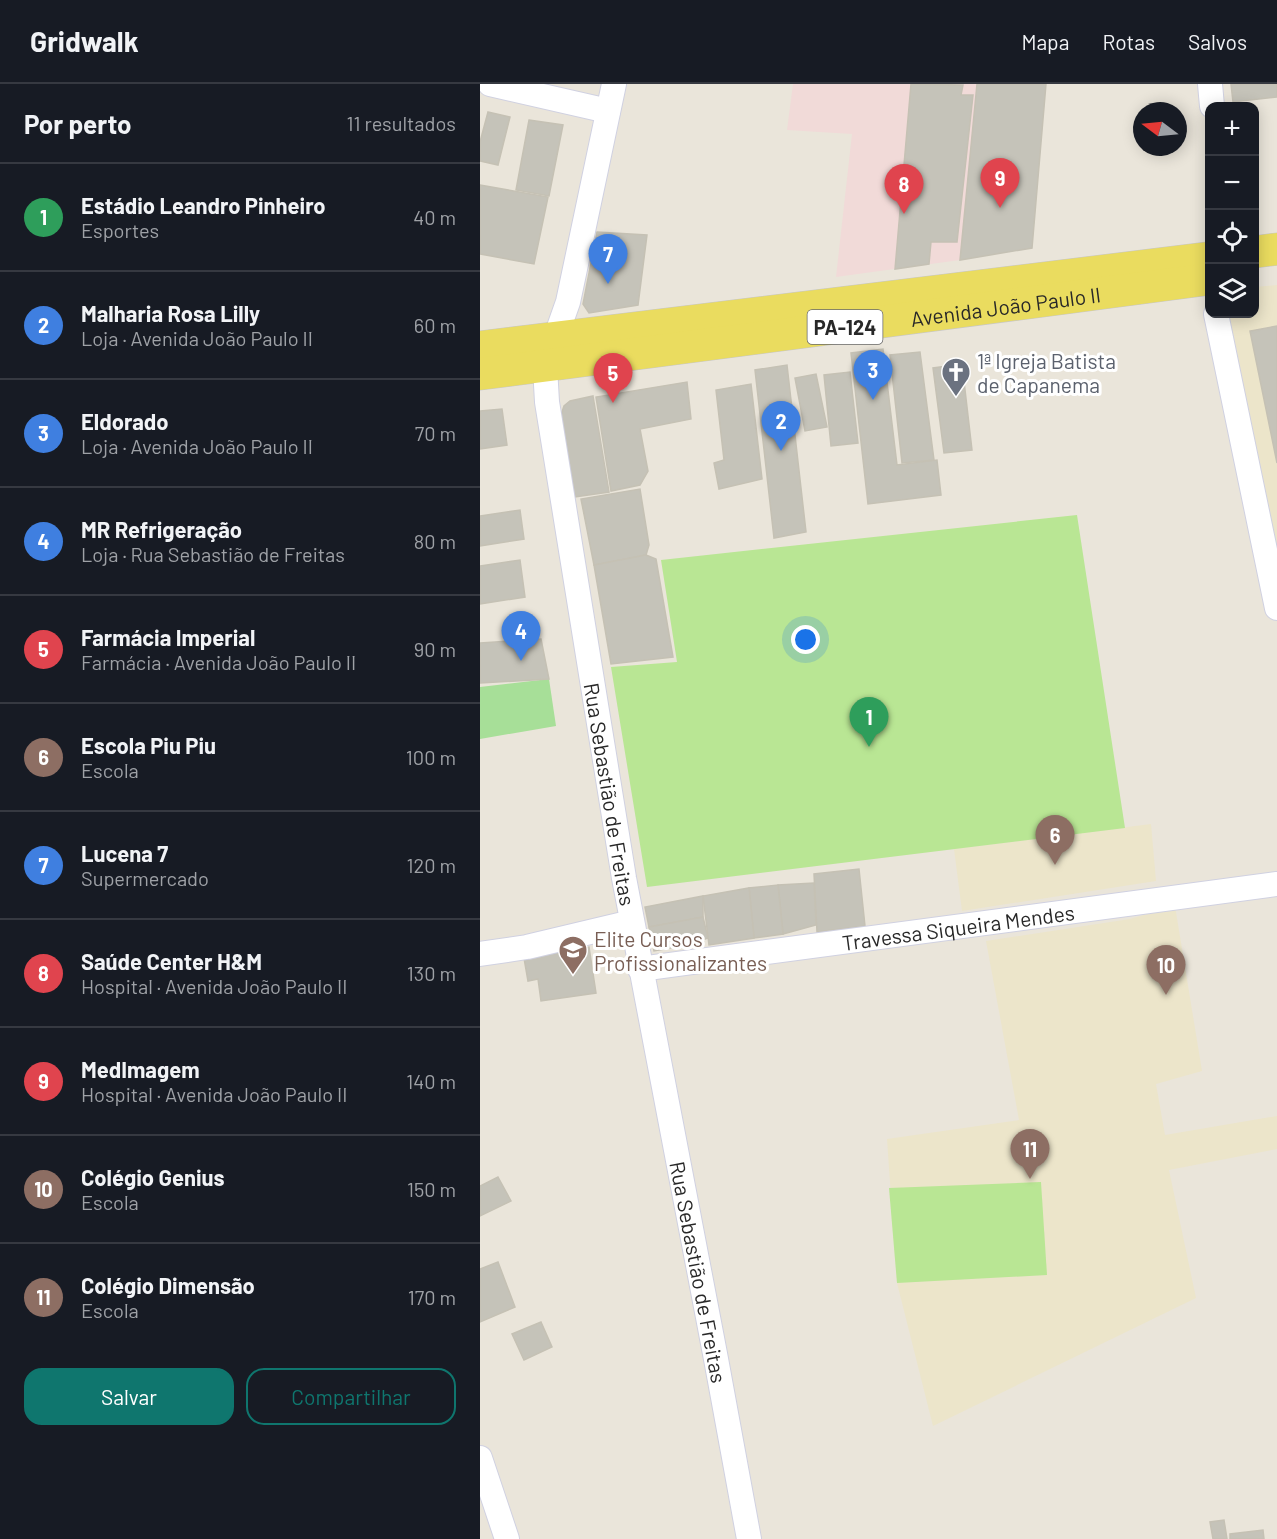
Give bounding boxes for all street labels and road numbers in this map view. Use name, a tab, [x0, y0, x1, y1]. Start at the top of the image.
street label: Avenida João Paulo II	[909, 281, 1102, 330]
road number: PA-124	[808, 310, 883, 344]
street label: Rua Sebastião de Freitas	[580, 681, 641, 907]
street label: Travessa Siqueira Mendes	[840, 899, 1076, 954]
street label: Rua Sebastião de Freitas	[666, 1159, 733, 1385]

